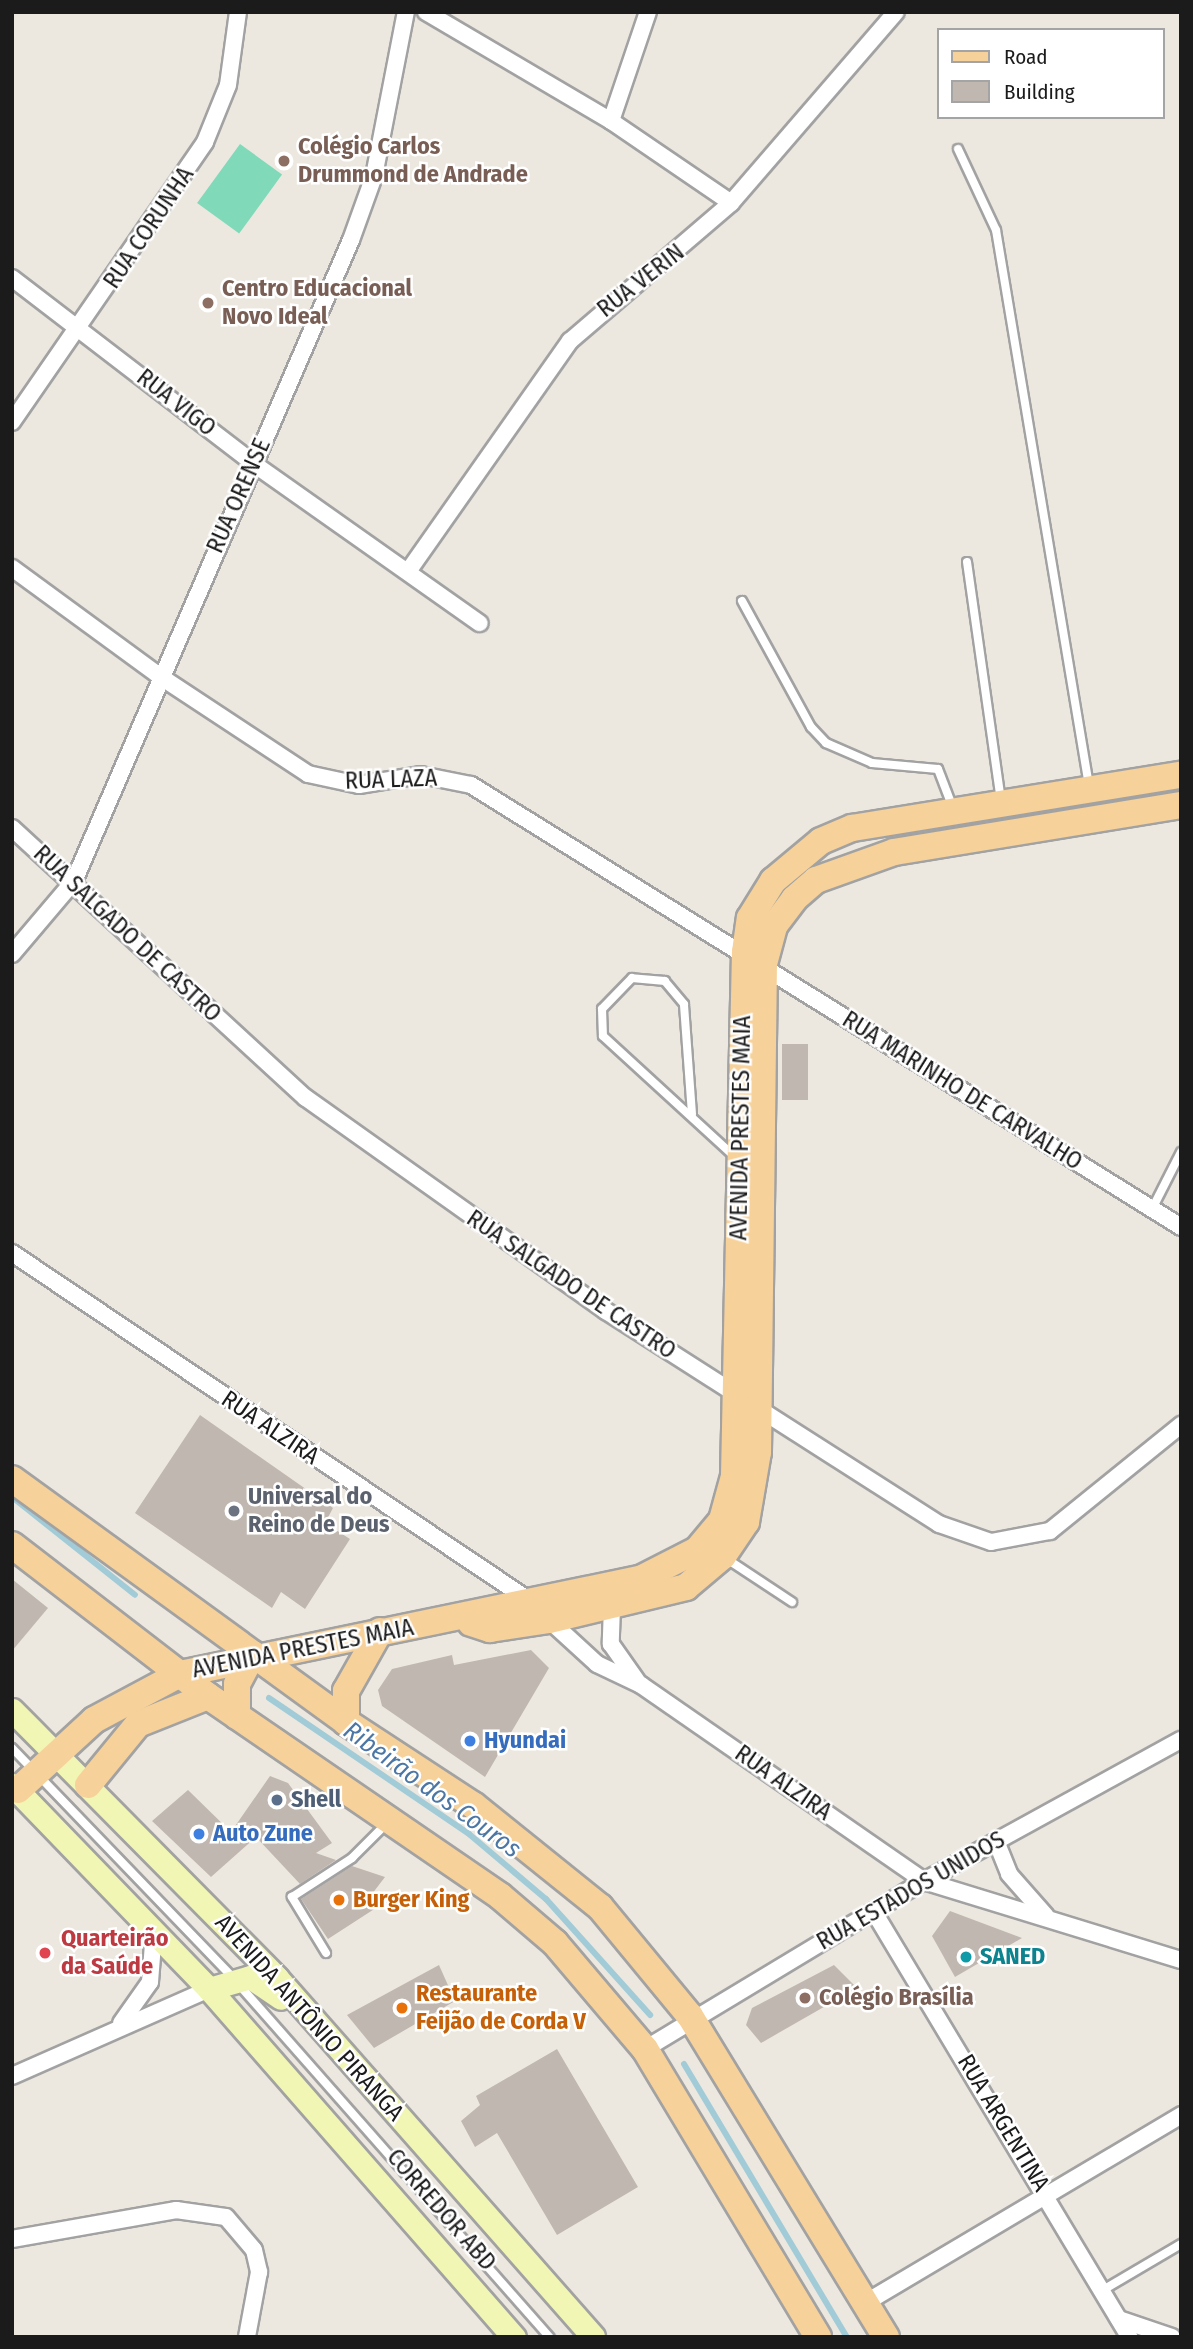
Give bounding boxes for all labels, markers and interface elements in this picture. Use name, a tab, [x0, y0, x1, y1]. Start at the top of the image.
legend	[937, 28, 1165, 119]
text: Road	[1004, 44, 1048, 70]
text: Building	[1004, 79, 1075, 105]
place label: Colégio Carlos Drummond de Andrade	[298, 133, 528, 189]
marker: Colégio Carlos Drummond de Andrade	[276, 153, 292, 169]
street label: RUA CORUNHA	[98, 162, 200, 294]
street label: RUA VERIN	[592, 238, 690, 324]
place label: Centro Educacional Novo Ideal	[222, 275, 412, 331]
marker: Centro Educacional Novo Ideal	[200, 295, 216, 311]
street label: RUA VIGO	[131, 363, 221, 443]
street label: RUA ORENSE	[201, 434, 277, 558]
street label: RUA LAZA	[344, 764, 438, 796]
street label: RUA SALGADO DE CASTRO	[27, 840, 227, 1028]
street label: RUA MARINHO DE CARVALHO	[837, 1005, 1087, 1177]
street label: AVENIDA PRESTES MAIA	[725, 1015, 757, 1241]
street label: RUA SALGADO DE CASTRO	[461, 1204, 681, 1366]
street label: RUA ALZIRA	[216, 1385, 324, 1471]
place label: Universal do Reino de Deus	[248, 1483, 390, 1539]
marker: Universal do Reino de Deus	[226, 1503, 242, 1519]
street label: AVENIDA PRESTES MAIA	[190, 1613, 416, 1685]
water label: Ribeirão dos Couros	[337, 1715, 527, 1865]
place label: Hyundai	[484, 1727, 566, 1755]
marker: Hyundai	[462, 1733, 478, 1749]
street label: RUA ALZIRA	[729, 1739, 837, 1827]
place label: Shell	[291, 1786, 341, 1814]
marker: Shell	[269, 1792, 285, 1808]
place label: Auto Zune	[213, 1820, 313, 1848]
street label: RUA ESTADOS UNIDOS	[812, 1825, 1010, 1957]
marker: Auto Zune	[191, 1826, 207, 1842]
place label: Burger King	[353, 1886, 469, 1914]
marker: Burger King	[331, 1892, 347, 1908]
street label: AVENIDA ANTÔNIO PIRANGA	[209, 1909, 409, 2127]
place label: Quarteirão da Saúde	[61, 1925, 169, 1981]
marker: Quarteirão da Saúde	[35, 1943, 55, 1963]
place label: SANED	[980, 1943, 1045, 1971]
marker: SANED	[958, 1949, 974, 1965]
place label: Restaurante Feijão de Corda V	[416, 1980, 586, 2036]
place label: Colégio Brasília	[819, 1984, 974, 2012]
marker: Colégio Brasília	[797, 1990, 813, 2006]
marker: Restaurante Feijão de Corda V	[394, 2000, 410, 2016]
street label: RUA ARGENTINA	[951, 2049, 1055, 2197]
street label: CORREDOR ABD	[380, 2143, 502, 2277]

